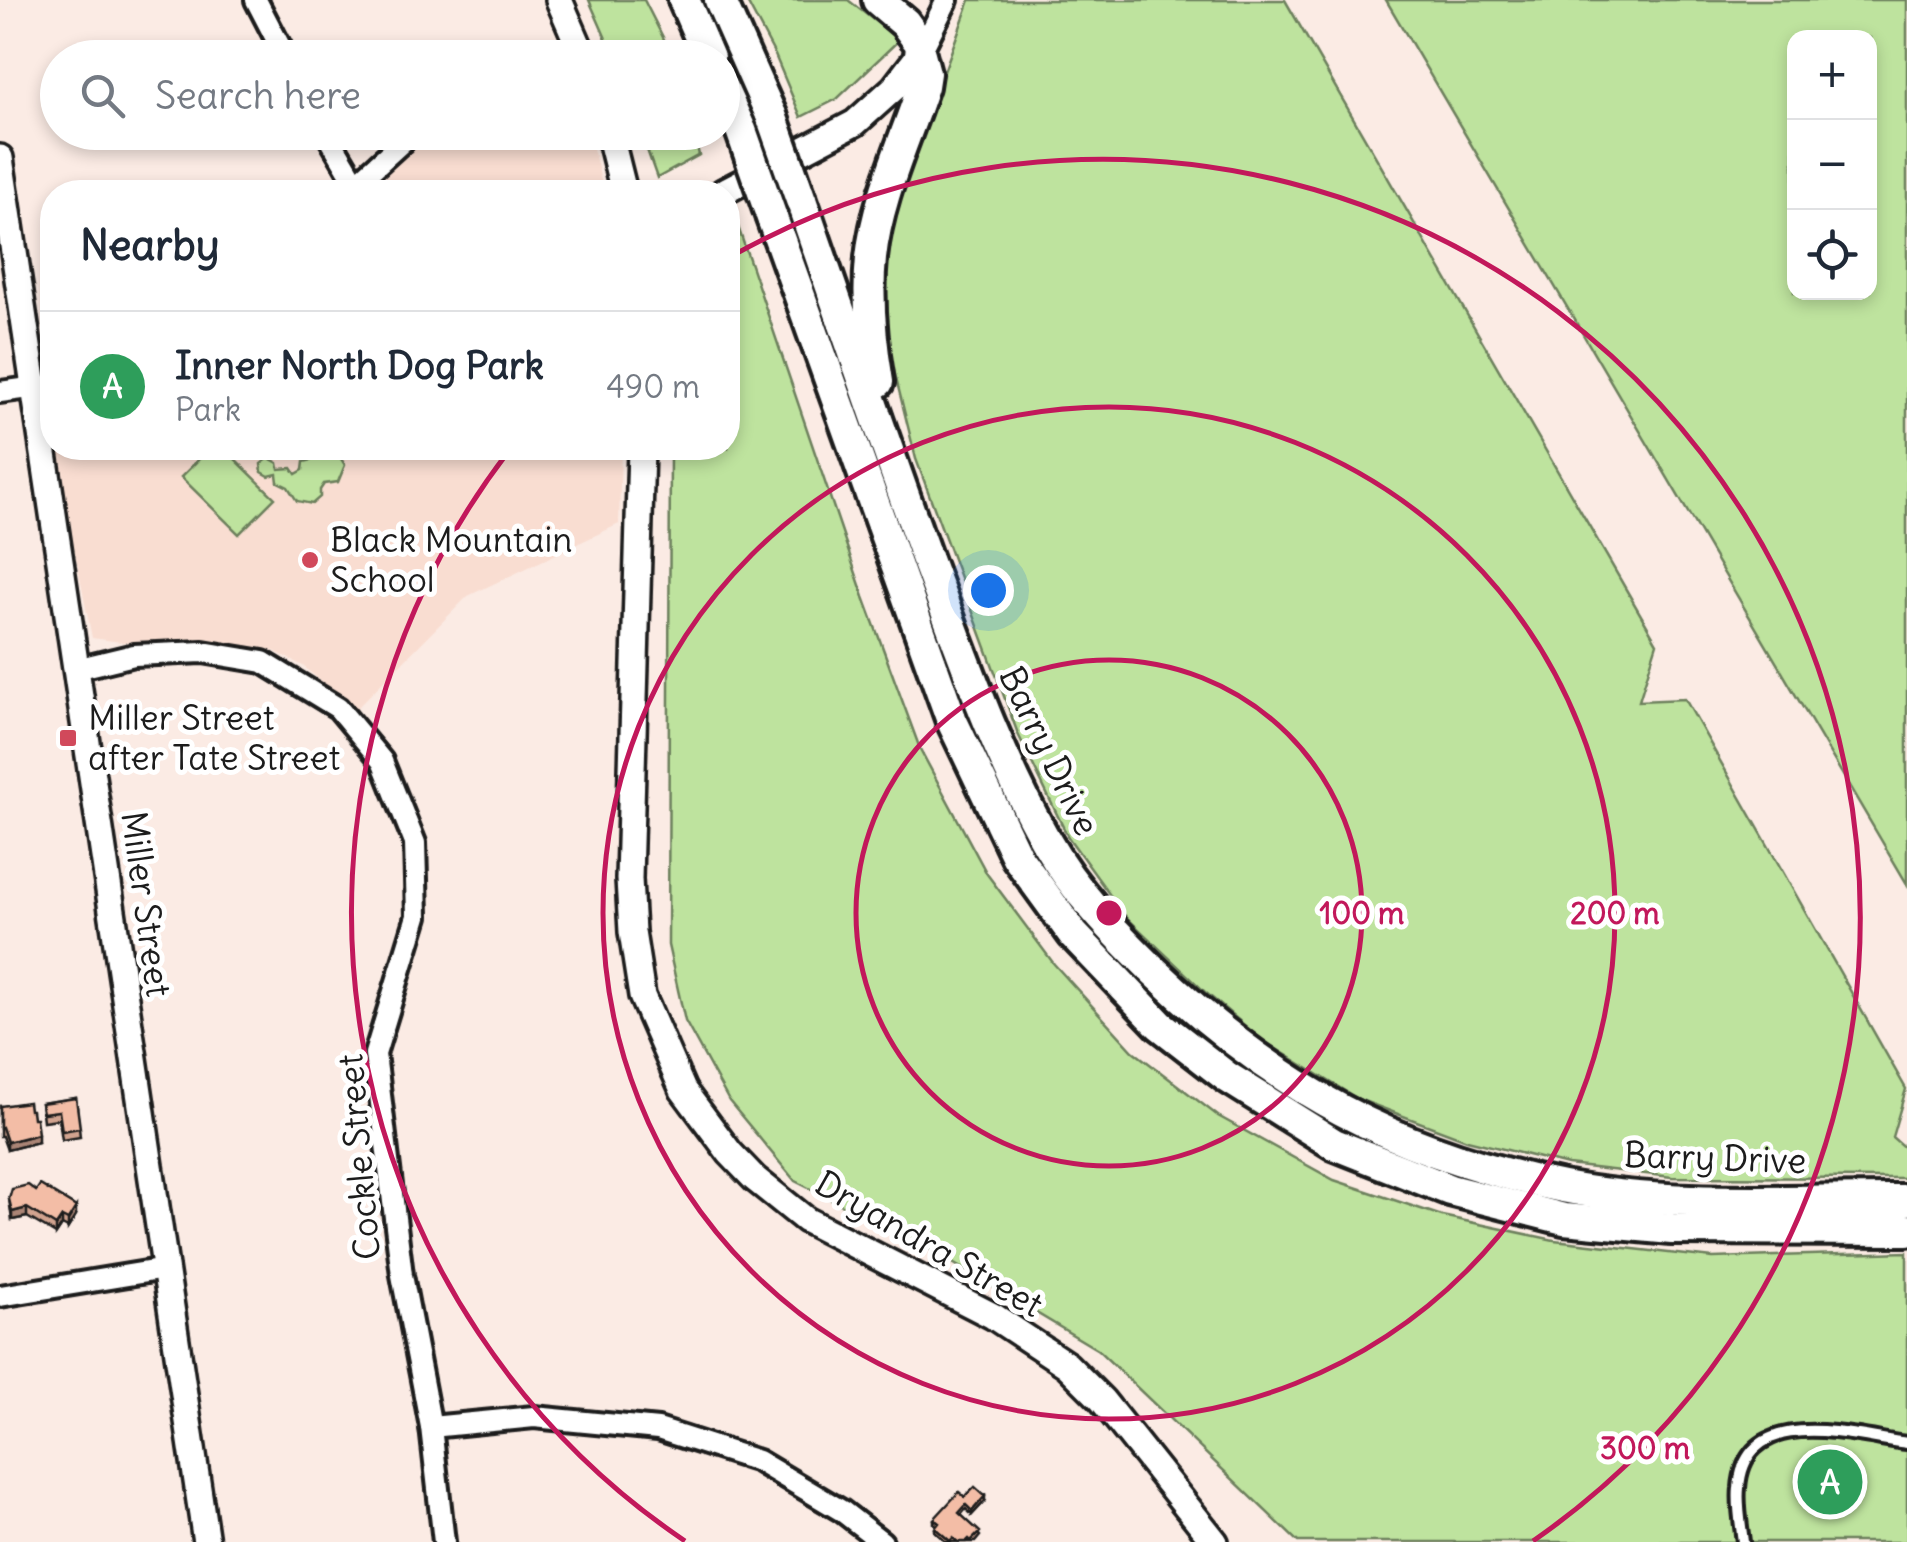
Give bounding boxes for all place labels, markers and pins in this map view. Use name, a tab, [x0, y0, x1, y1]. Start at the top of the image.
place label: Black Mountain School	[330, 517, 573, 601]
marker: Black Mountain School	[299, 549, 321, 571]
place label: Miller Street after Tate Street	[88, 695, 341, 779]
marker: Miller Street after Tate Street	[57, 727, 79, 749]
centre of rings	[1091, 895, 1127, 931]
pin: A	[1798, 1444, 1862, 1520]

